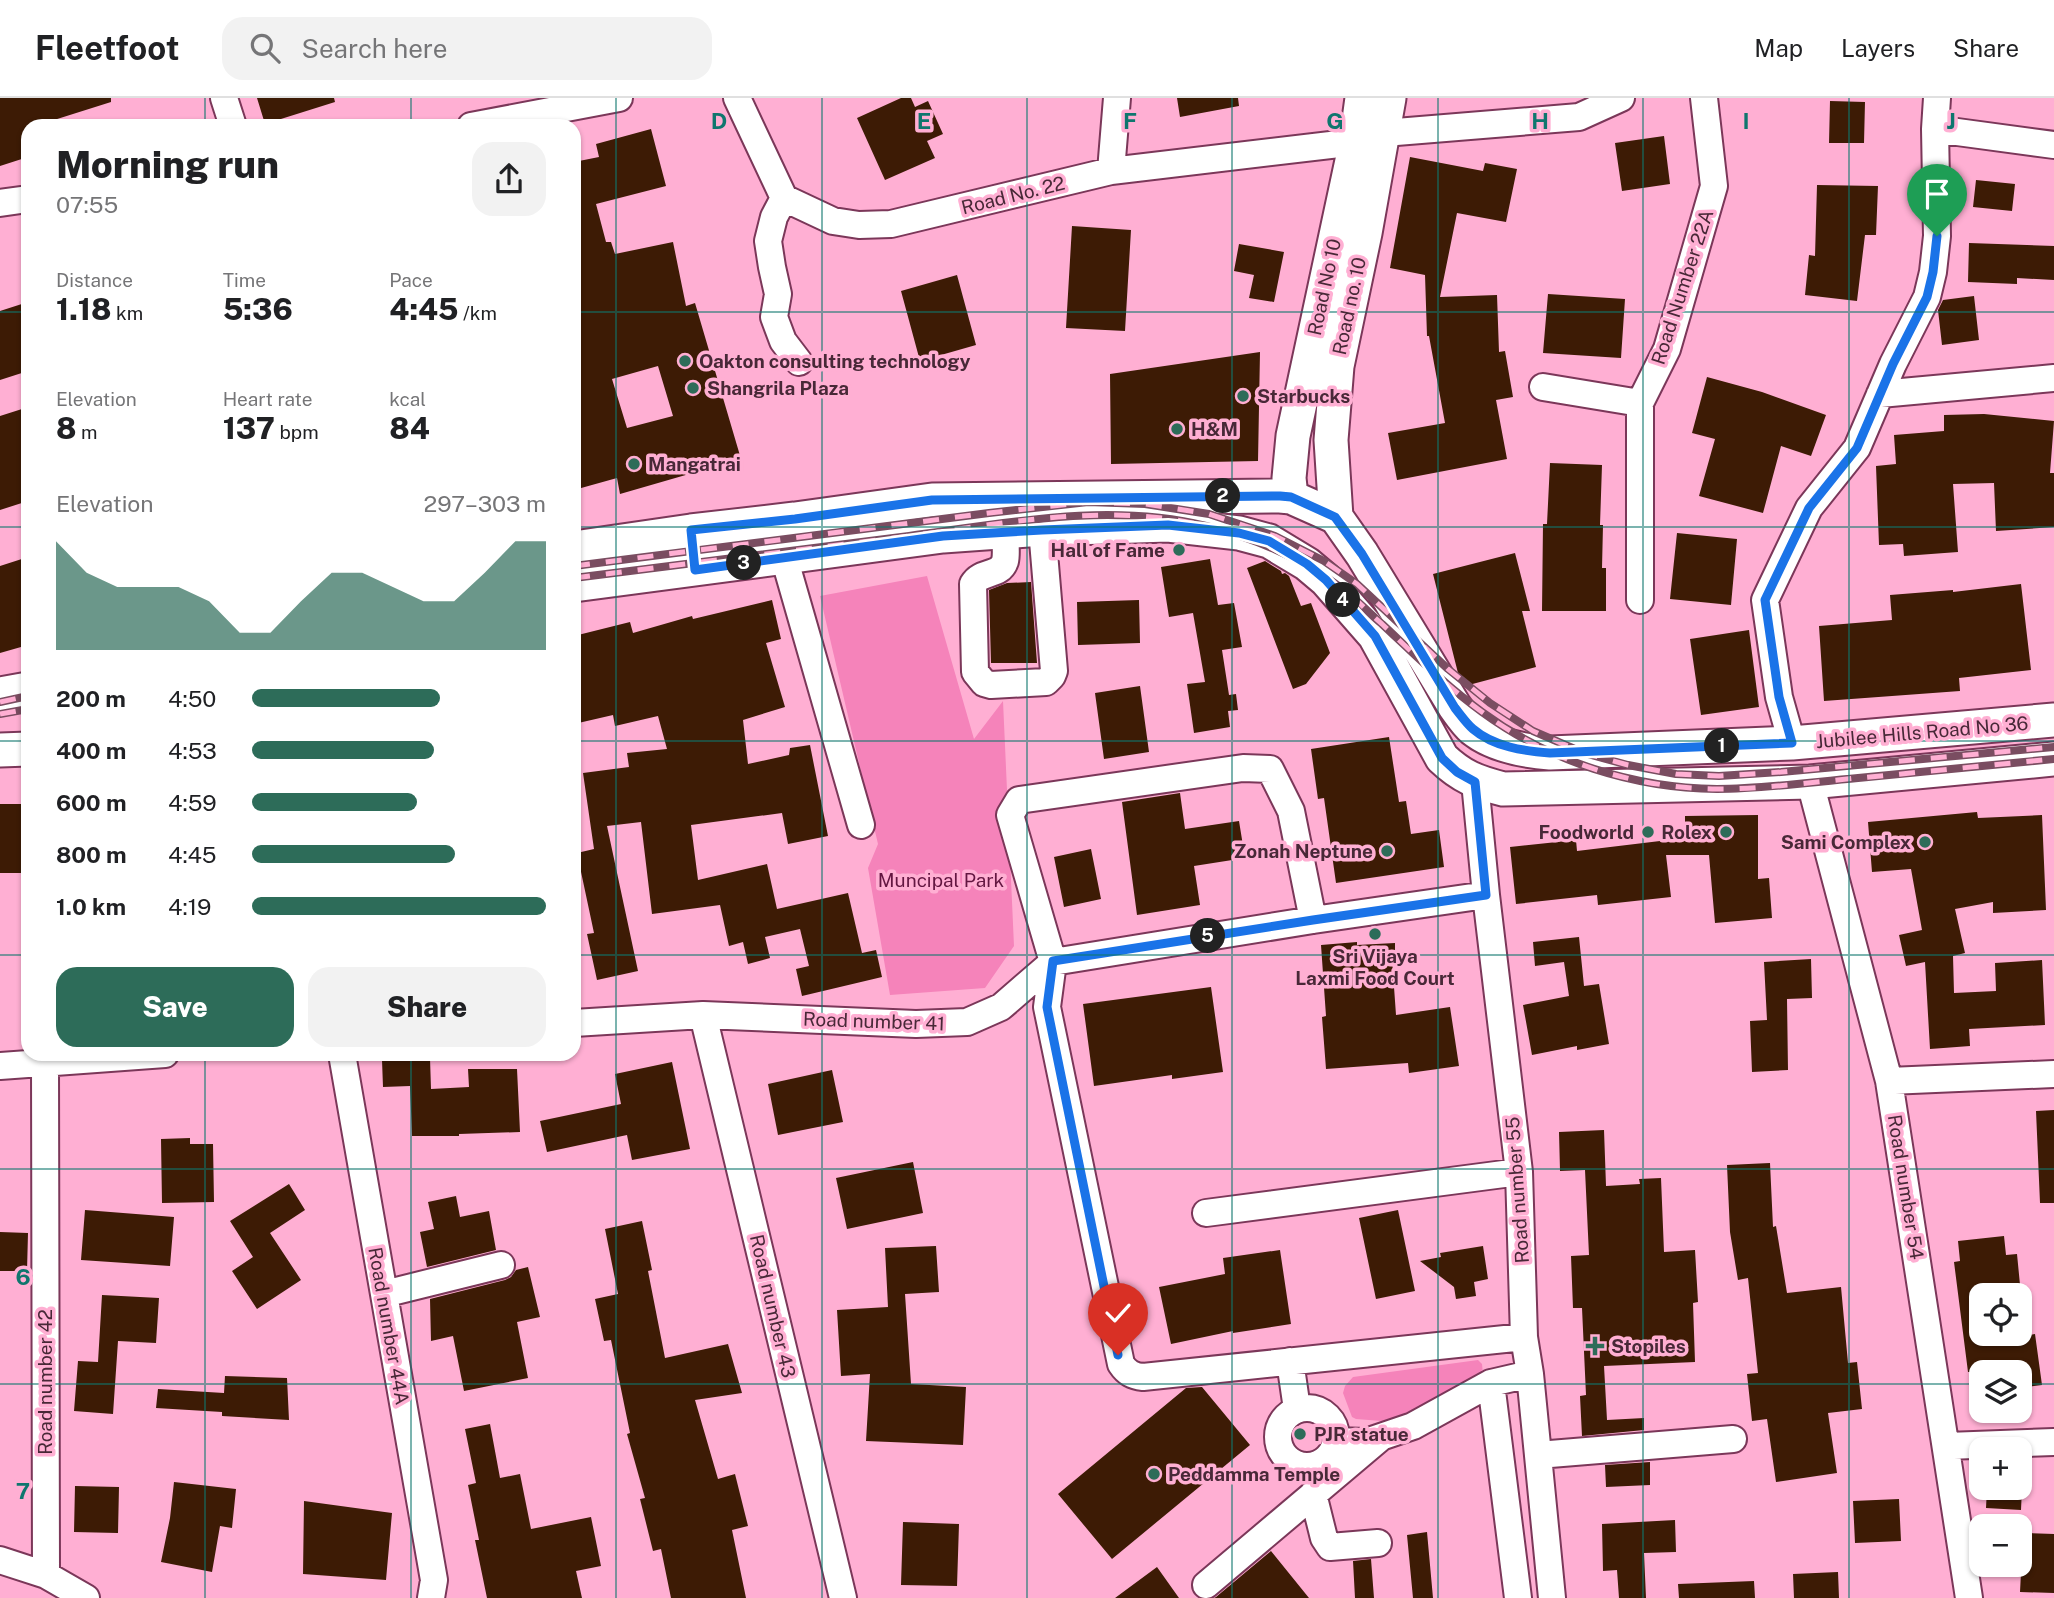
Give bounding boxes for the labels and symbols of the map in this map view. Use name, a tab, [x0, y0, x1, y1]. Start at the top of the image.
text: D	[711, 107, 727, 134]
text: E	[917, 107, 931, 134]
text: F	[1123, 107, 1137, 134]
text: G	[1326, 107, 1344, 134]
text: H	[1531, 107, 1549, 134]
text: I	[1742, 107, 1750, 134]
text: J	[1946, 107, 1956, 134]
pin	[1907, 164, 1967, 236]
street label: Road No. 22	[959, 172, 1067, 218]
street label: Road Number 22A	[1647, 207, 1717, 367]
street label: Road No 10	[1303, 237, 1345, 337]
street label: Road no. 10	[1328, 255, 1370, 357]
place label: Oakton consulting technology	[699, 350, 971, 372]
marker: Oakton consulting technology	[677, 353, 693, 369]
place label: Shangrila Plaza	[707, 377, 849, 399]
marker: Shangrila Plaza	[685, 380, 701, 396]
place label: Starbucks	[1257, 385, 1350, 407]
marker: Starbucks	[1235, 388, 1251, 404]
place label: H&M	[1191, 418, 1238, 440]
marker: H&M	[1169, 421, 1185, 437]
place label: Mangatrai	[648, 453, 741, 475]
marker: Mangatrai	[626, 456, 642, 472]
pin: 2	[1206, 478, 1240, 514]
place label: Hall of Fame	[1051, 539, 1165, 561]
marker: Hall of Fame	[1171, 542, 1187, 558]
pin: 3	[726, 546, 762, 580]
pin: 4	[1326, 582, 1360, 618]
street label: Jubilee Hills Road No 36	[1815, 712, 2029, 752]
pin: 1	[1704, 728, 1740, 764]
place label: Foodworld	[1539, 821, 1634, 843]
place label: Rolex	[1661, 821, 1712, 843]
marker: Foodworld	[1640, 824, 1656, 840]
marker: Rolex	[1718, 824, 1734, 840]
place label: Sami Complex	[1781, 831, 1911, 853]
marker: Sami Complex	[1917, 834, 1933, 850]
place label: Zonah Neptune	[1234, 840, 1373, 862]
marker: Zonah Neptune	[1379, 843, 1395, 859]
park label: Muncipal Park	[878, 869, 1005, 891]
pin: 5	[1190, 918, 1226, 954]
marker: Sri Vijaya Laxmi Food Court	[1367, 926, 1383, 942]
place label: Sri Vijaya Laxmi Food Court	[1295, 945, 1455, 989]
street label: Road number 41	[803, 1008, 945, 1034]
street label: Road number 54	[1884, 1113, 1928, 1261]
street label: Road number 55	[1501, 1116, 1533, 1264]
street label: Road number 43	[746, 1232, 800, 1380]
street label: Road number 44A	[364, 1245, 414, 1407]
text: 6	[15, 1263, 31, 1290]
pin	[1088, 1283, 1148, 1355]
street label: Road number 42	[34, 1309, 56, 1455]
place label: Stopiles	[1611, 1335, 1686, 1357]
marker: Stopiles	[1585, 1336, 1605, 1356]
place label: PJR statue	[1314, 1423, 1409, 1445]
marker: PJR statue	[1292, 1426, 1308, 1442]
place label: Peddamma Temple	[1168, 1463, 1340, 1485]
marker: Peddamma Temple	[1146, 1466, 1162, 1482]
text: 7	[16, 1477, 30, 1504]

